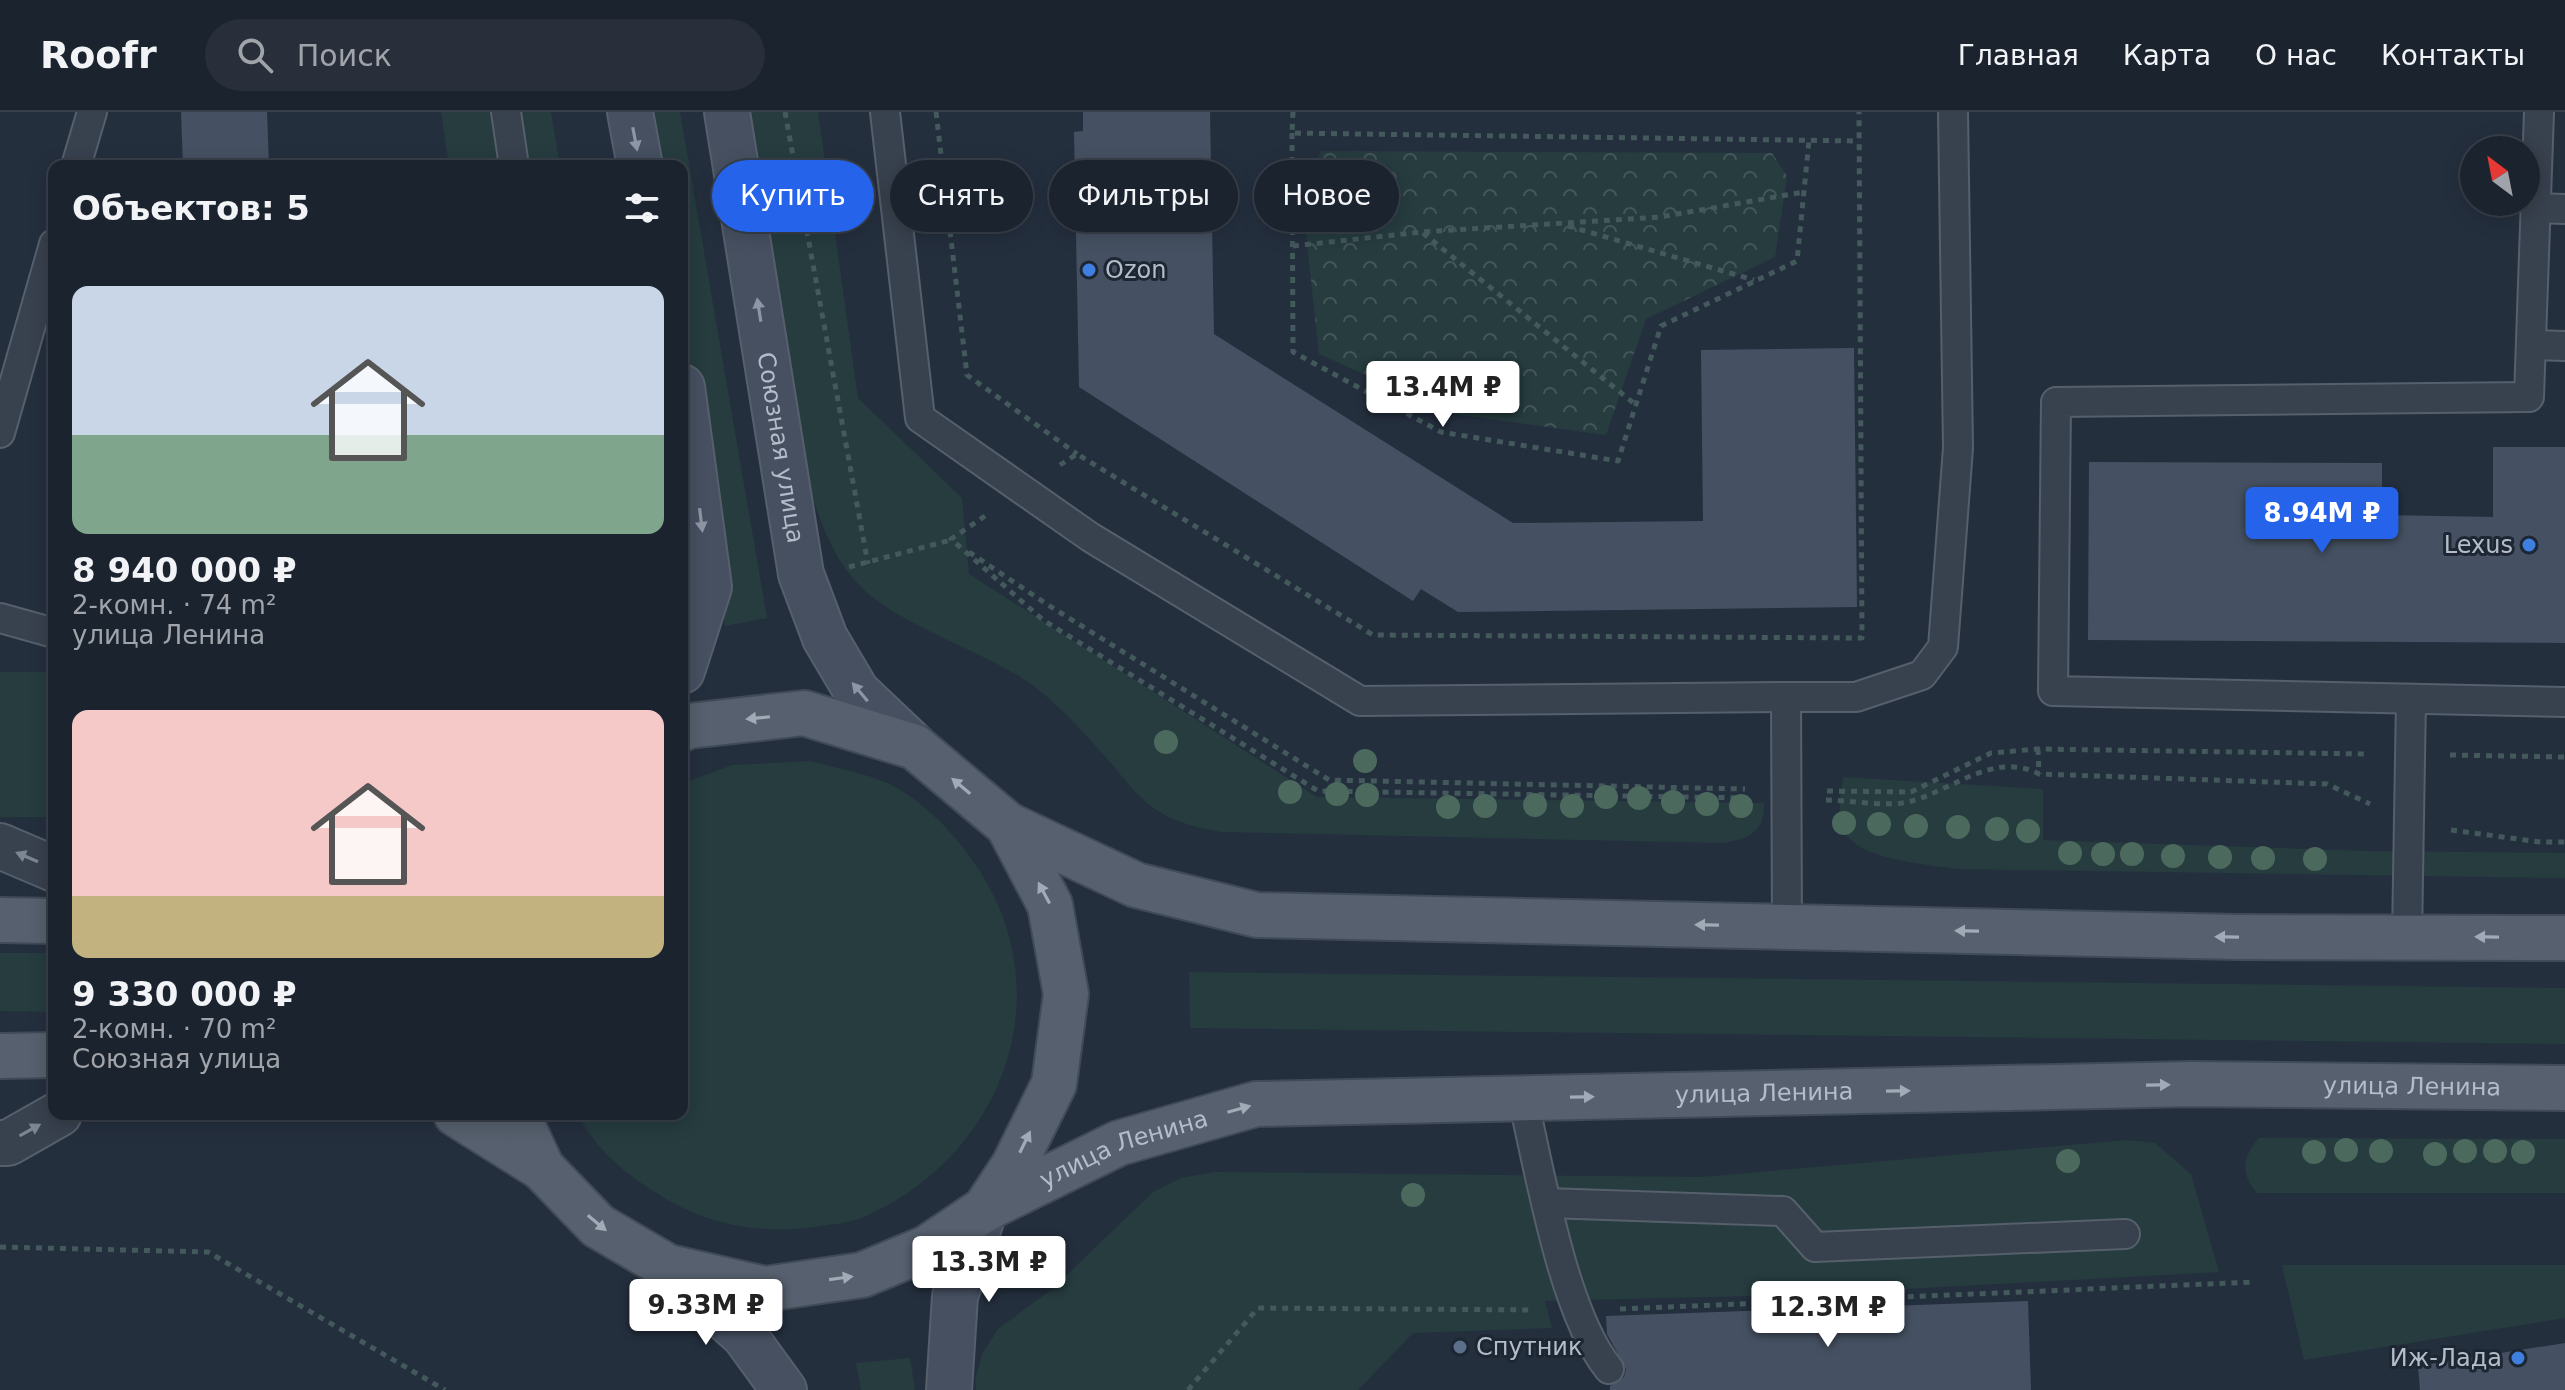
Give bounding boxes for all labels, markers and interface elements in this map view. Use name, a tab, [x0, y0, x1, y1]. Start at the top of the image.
search box	[205, 19, 765, 91]
text: Roofr	[40, 33, 157, 77]
icon: search	[233, 33, 277, 77]
text: Поиск	[297, 38, 392, 73]
text: Главная	[1958, 39, 2079, 72]
text: Карта	[2123, 39, 2211, 72]
text: О нас	[2255, 39, 2337, 72]
text: Контакты	[2381, 39, 2525, 72]
one-way arrow	[630, 127, 642, 152]
north arrow	[2460, 136, 2540, 216]
map controls	[2460, 136, 2540, 216]
chip: Купить	[712, 160, 874, 232]
chip: Снять	[890, 160, 1033, 232]
chip: Фильтры	[1049, 160, 1238, 232]
chip: Новое	[1254, 160, 1399, 232]
icon: filters	[620, 186, 664, 230]
text: Объектов: 5	[72, 188, 310, 228]
place label: Ozon	[1105, 256, 1166, 284]
marker: Ozon	[1080, 261, 1098, 279]
one-way arrow	[752, 298, 764, 323]
icon: home	[296, 338, 440, 482]
street label: Союзная улица	[752, 350, 810, 545]
pin: 13.4M ₽	[1369, 361, 1517, 429]
text: 13.4M ₽	[1384, 372, 1502, 402]
pin: 8.94M ₽	[2248, 487, 2396, 555]
text: 8.94M ₽	[2263, 498, 2381, 528]
one-way arrow	[695, 508, 708, 533]
place label: Lexus	[2444, 531, 2513, 559]
marker: Lexus	[2520, 536, 2538, 554]
text: 8 940 000 ₽	[72, 550, 297, 590]
text: 2-комн. · 74 m²	[72, 590, 276, 620]
text: улица Ленина	[72, 620, 265, 650]
one-way arrow	[851, 682, 868, 703]
one-way arrow	[745, 712, 770, 725]
icon: home	[296, 762, 440, 906]
one-way arrow	[952, 778, 972, 795]
one-way arrow	[15, 851, 39, 864]
one-way arrow	[1037, 882, 1051, 904]
one-way arrow	[1694, 919, 1719, 932]
one-way arrow	[1954, 925, 1979, 937]
one-way arrow	[2214, 930, 2239, 943]
one-way arrow	[2474, 931, 2499, 943]
text: 9 330 000 ₽	[72, 974, 297, 1014]
text: 2-комн. · 70 m²	[72, 1014, 276, 1044]
text: Союзная улица	[72, 1044, 281, 1074]
street label: улица Ленина	[2323, 1071, 2501, 1101]
street label: улица Ленина	[1675, 1077, 1854, 1109]
one-way arrow	[2146, 1079, 2171, 1091]
one-way arrow	[1886, 1084, 1911, 1097]
one-way arrow	[1570, 1091, 1595, 1104]
one-way arrow	[1227, 1102, 1251, 1115]
street label: улица Ленина	[1035, 1104, 1211, 1194]
one-way arrow	[19, 1124, 41, 1138]
one-way arrow	[1018, 1131, 1032, 1154]
one-way arrow	[587, 1214, 607, 1231]
pin: 13.3M ₽	[915, 1236, 1063, 1304]
text: 13.3M ₽	[930, 1247, 1048, 1277]
one-way arrow	[829, 1271, 854, 1284]
pin: 9.33M ₽	[632, 1279, 780, 1347]
pin: 12.3M ₽	[1754, 1281, 1902, 1349]
text: 9.33M ₽	[647, 1290, 765, 1320]
text: 12.3M ₽	[1769, 1292, 1887, 1322]
place label: Спутник	[1476, 1333, 1582, 1361]
marker: Спутник	[1451, 1338, 1469, 1356]
place label: Иж-Лада	[2390, 1344, 2502, 1372]
marker: Иж-Лада	[2509, 1349, 2527, 1367]

